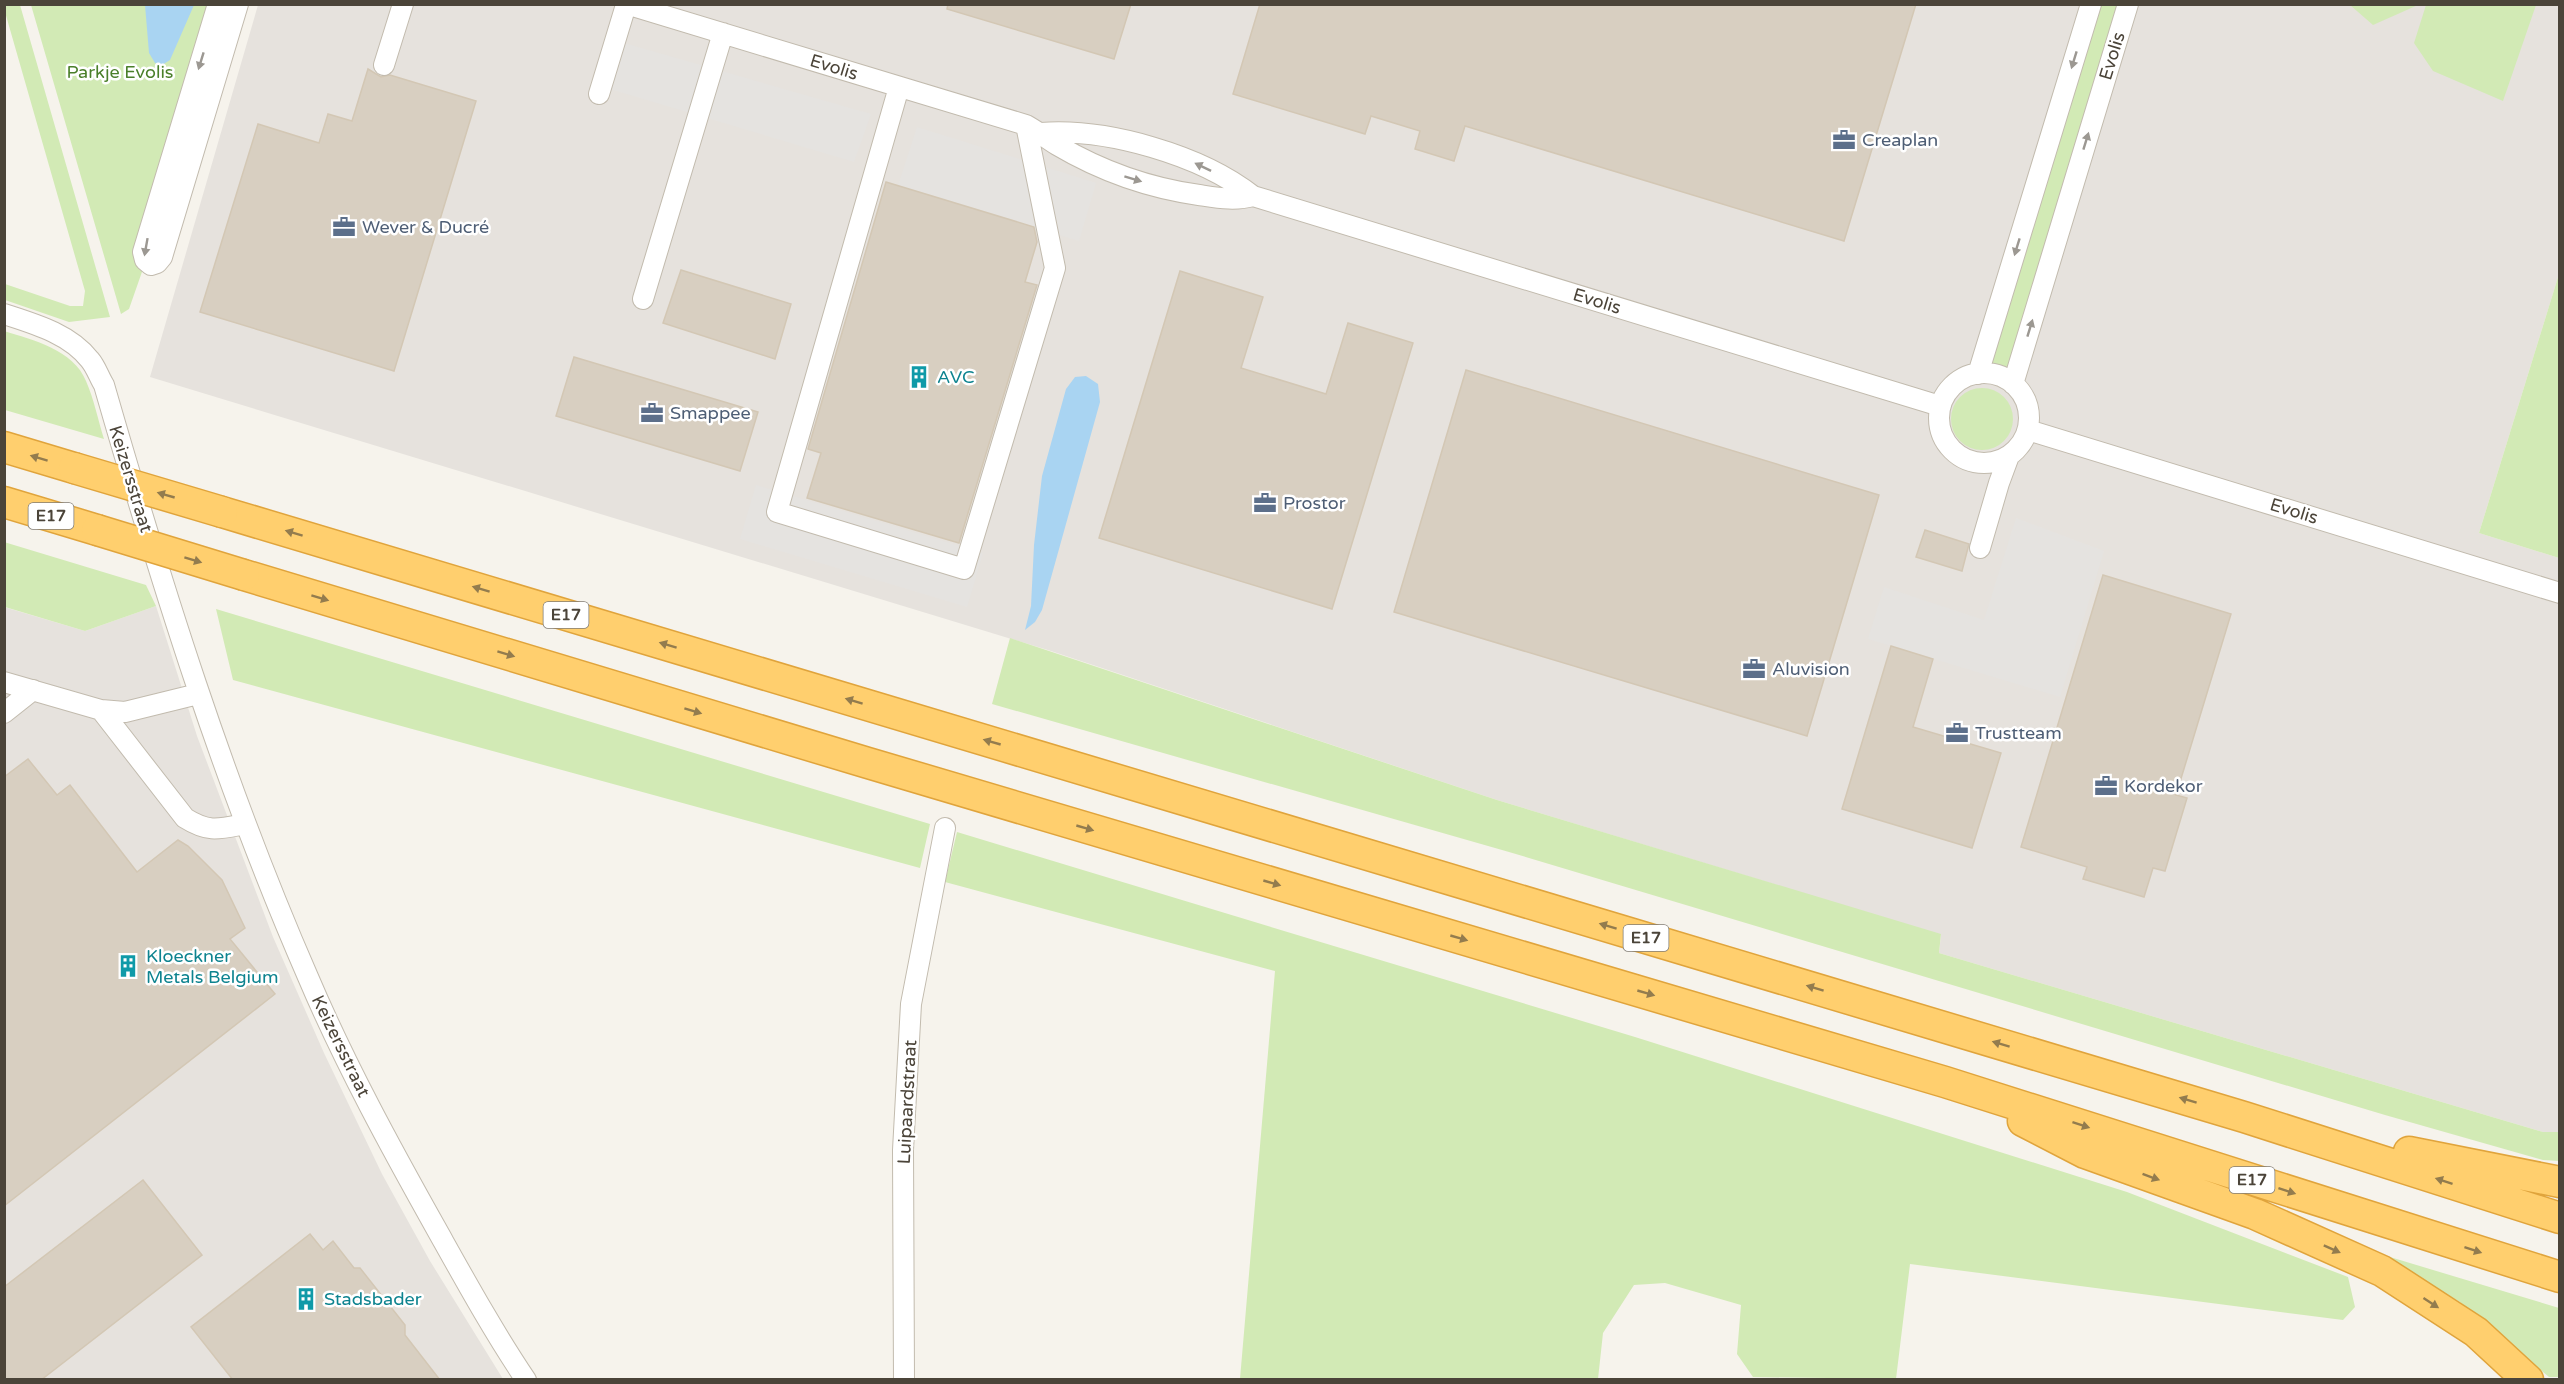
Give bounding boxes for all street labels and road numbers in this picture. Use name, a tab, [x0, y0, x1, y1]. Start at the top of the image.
street label: Evolis	[2094, 29, 2130, 83]
street label: Evolis	[807, 49, 861, 85]
street label: Evolis	[1570, 283, 1624, 319]
street label: Keizersstraat	[104, 423, 158, 535]
street label: Evolis	[2267, 493, 2321, 529]
road number: E17	[28, 503, 74, 529]
road number: E17	[544, 602, 588, 628]
road number: E17	[1624, 925, 1668, 951]
street label: Keizersstraat	[307, 991, 375, 1101]
street label: Luipaardstraat	[893, 1039, 921, 1165]
road number: E17	[2230, 1167, 2274, 1193]

